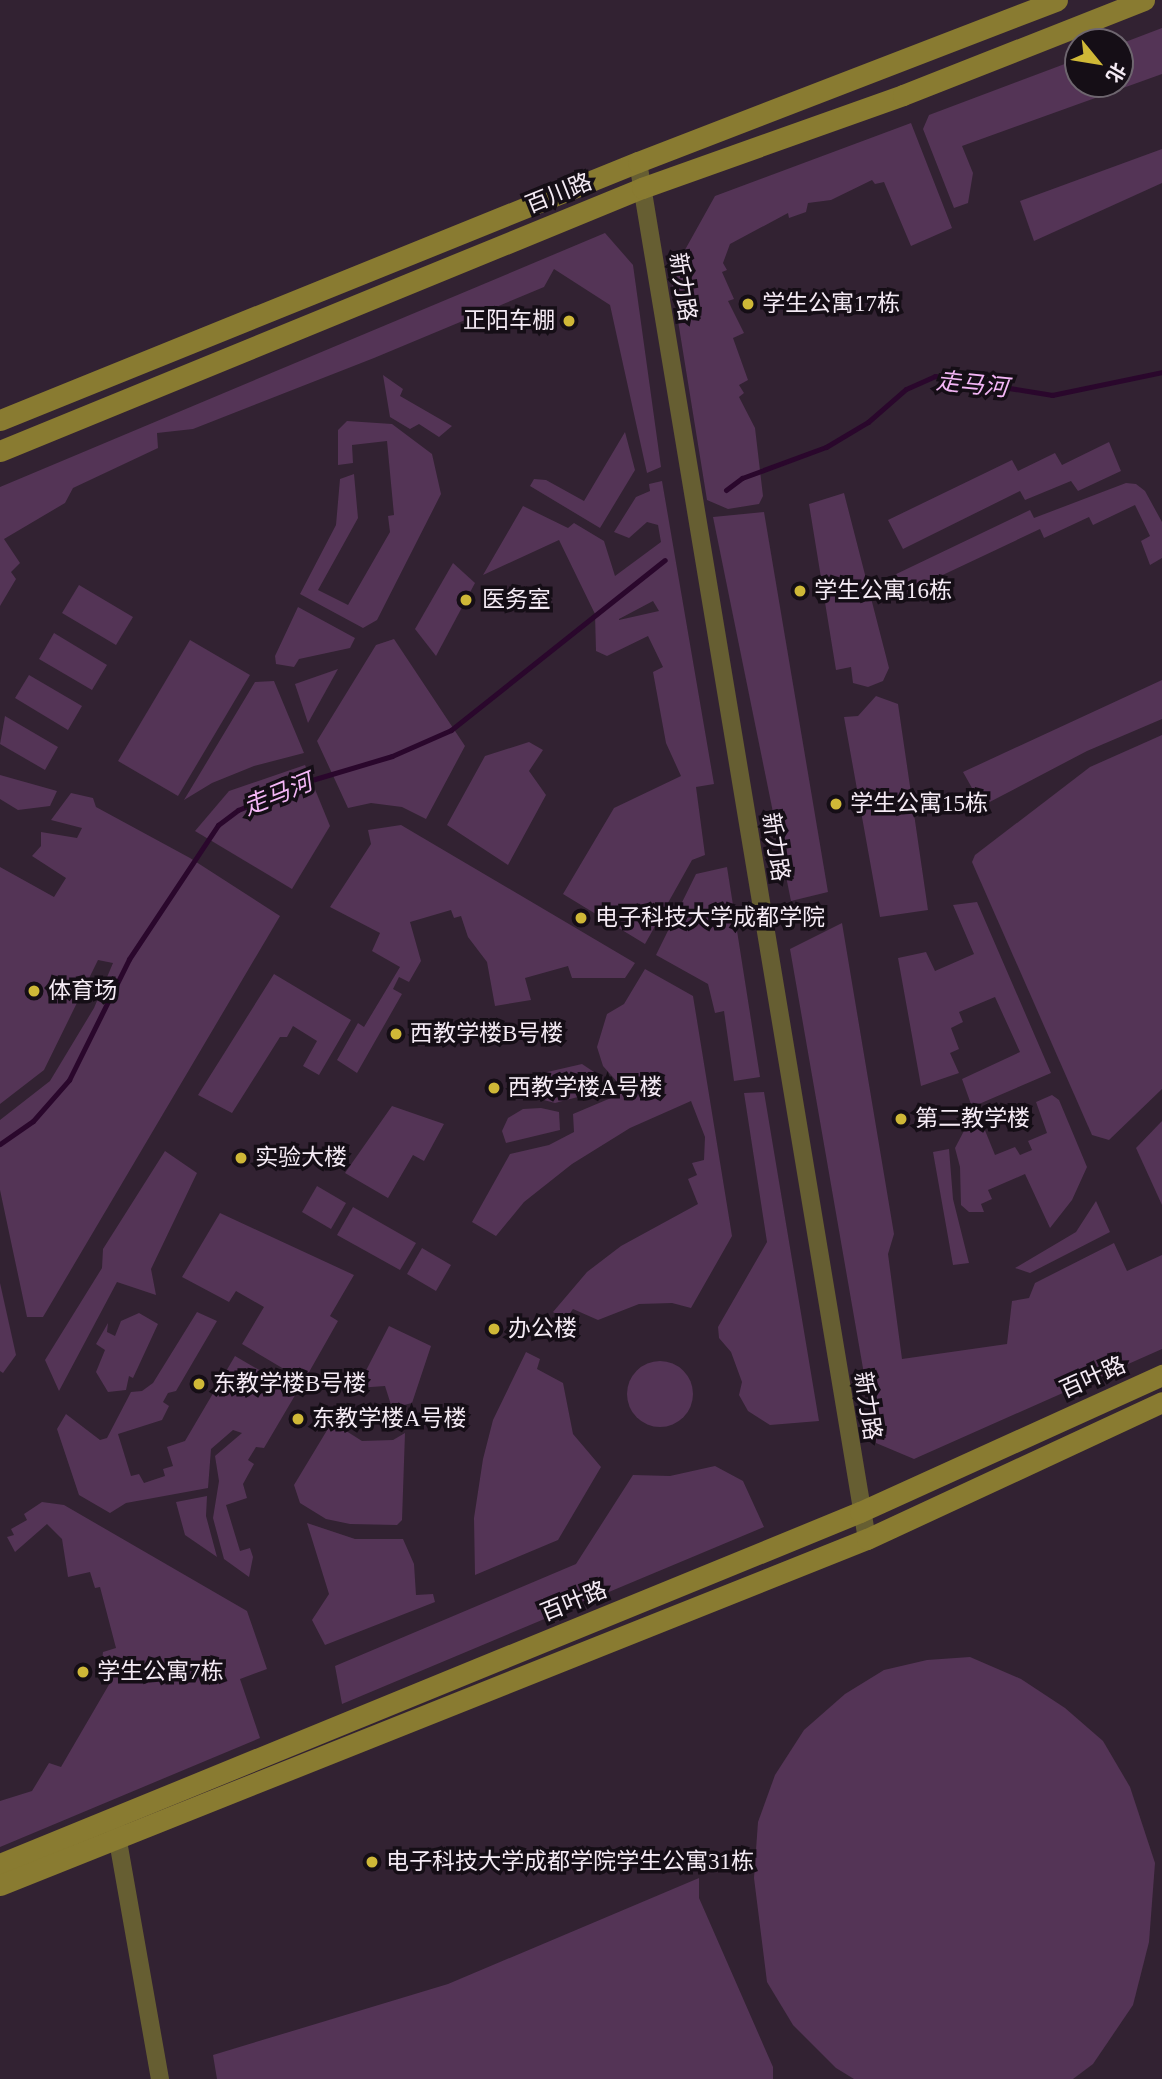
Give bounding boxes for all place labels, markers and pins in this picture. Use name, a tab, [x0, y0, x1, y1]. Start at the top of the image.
place label: 学生公寓17栋	[762, 290, 900, 318]
marker: 学生公寓17栋	[740, 296, 756, 312]
place label: 正阳车棚	[463, 307, 555, 335]
marker: 正阳车棚	[561, 313, 577, 329]
place label: 学生公寓16栋	[814, 577, 952, 605]
marker: 学生公寓16栋	[792, 583, 808, 599]
place label: 医务室	[482, 586, 551, 614]
marker: 医务室	[456, 590, 476, 610]
place label: 学生公寓15栋	[850, 790, 988, 818]
marker: 学生公寓15栋	[828, 796, 844, 812]
place label: 电子科技大学成都学院	[595, 904, 825, 932]
marker: 电子科技大学成都学院	[573, 910, 589, 926]
place label: 体育场	[48, 977, 117, 1005]
marker: 体育场	[26, 983, 42, 999]
place label: 西教学楼B号楼	[410, 1020, 563, 1048]
marker: 西教学楼B号楼	[388, 1026, 404, 1042]
place label: 西教学楼A号楼	[508, 1074, 663, 1102]
marker: 西教学楼A号楼	[486, 1080, 502, 1096]
place label: 第二教学楼	[915, 1105, 1030, 1133]
marker: 第二教学楼	[893, 1111, 909, 1127]
place label: 实验大楼	[255, 1144, 347, 1172]
marker: 实验大楼	[233, 1150, 249, 1166]
place label: 办公楼	[508, 1315, 577, 1343]
marker: 办公楼	[486, 1321, 502, 1337]
place label: 东教学楼B号楼	[213, 1370, 366, 1398]
marker: 东教学楼B号楼	[191, 1376, 207, 1392]
place label: 东教学楼A号楼	[312, 1405, 467, 1433]
marker: 东教学楼A号楼	[290, 1411, 306, 1427]
place label: 学生公寓7栋	[97, 1658, 223, 1686]
marker: 学生公寓7栋	[75, 1664, 91, 1680]
place label: 电子科技大学成都学院学生公寓31栋	[386, 1848, 754, 1876]
marker: 电子科技大学成都学院学生公寓31栋	[364, 1854, 380, 1870]

